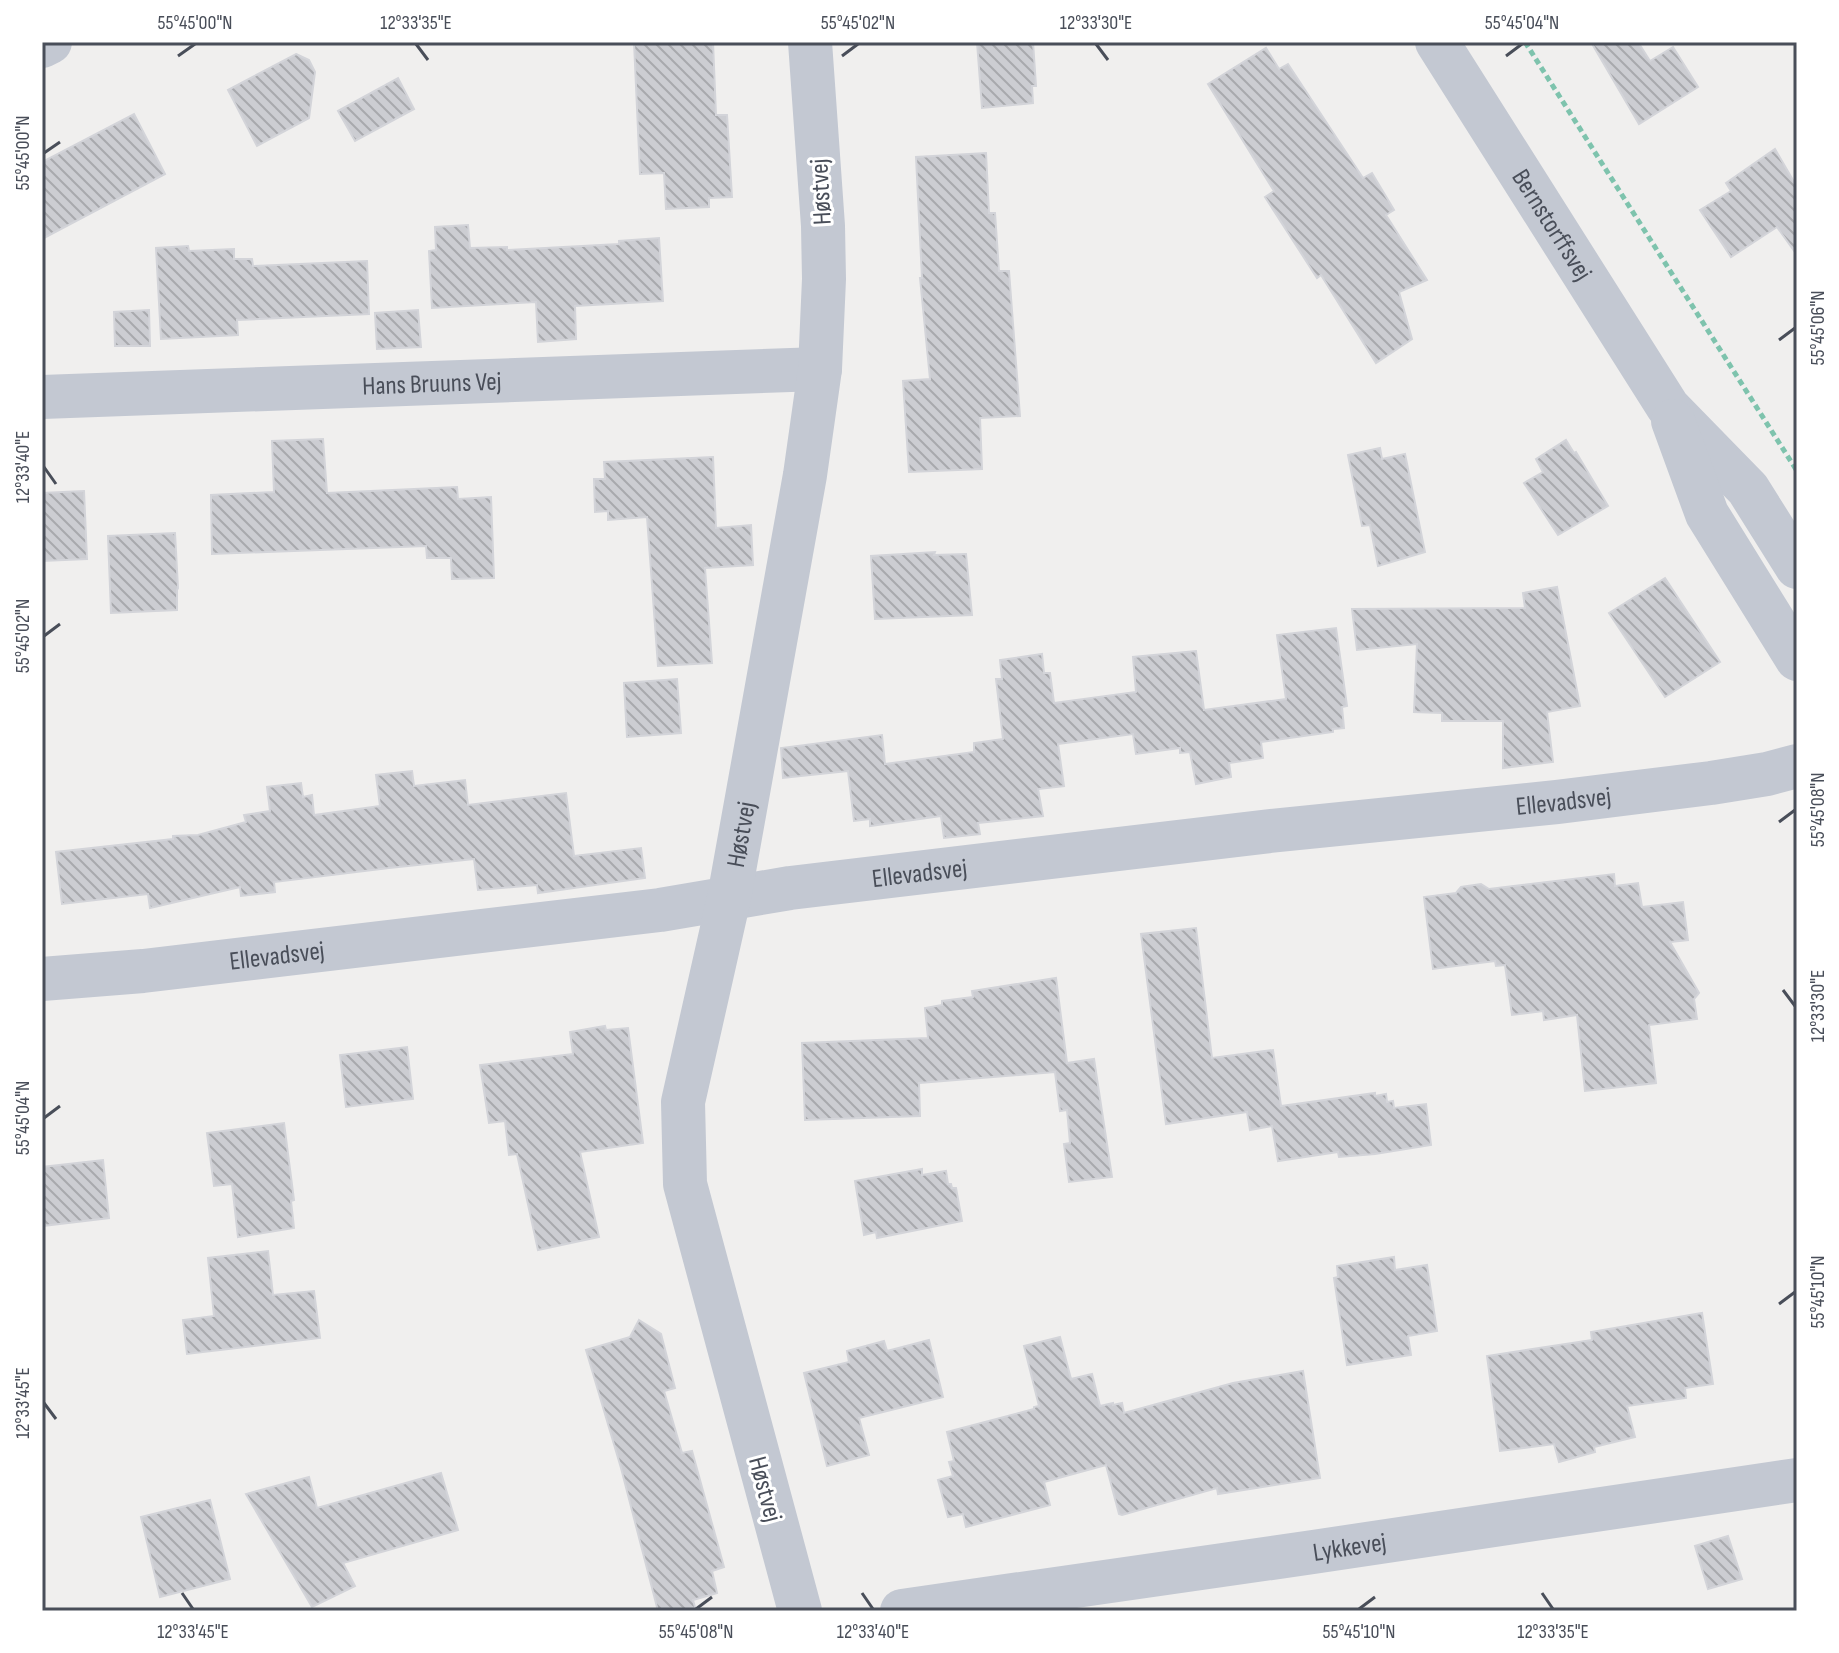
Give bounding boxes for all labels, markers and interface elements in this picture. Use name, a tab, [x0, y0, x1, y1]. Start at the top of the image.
text: 55°45'00"N	[158, 11, 233, 35]
text: 12°33'35"E	[380, 11, 452, 35]
text: 55°45'02"N	[821, 11, 895, 35]
text: 12°33'30"E	[1060, 11, 1132, 35]
text: 55°45'04"N	[1485, 11, 1559, 35]
text: 55°45'00"N	[11, 116, 35, 191]
street label: Høstvej	[804, 158, 839, 226]
street label: Bernstorffsvej	[1505, 164, 1598, 287]
text: 55°45'06"N	[1806, 291, 1830, 365]
street label: Hans Bruuns Vej	[362, 366, 502, 402]
text: 12°33'40"E	[11, 431, 35, 503]
text: 55°45'02"N	[11, 599, 35, 673]
text: 55°45'08"N	[1806, 773, 1830, 847]
street label: Ellevadsvej	[1514, 781, 1613, 823]
street label: Høstvej	[721, 799, 763, 870]
street label: Ellevadsvej	[870, 853, 969, 895]
street label: Ellevadsvej	[228, 936, 326, 978]
text: 12°33'30"E	[1806, 970, 1830, 1042]
text: 55°45'04"N	[11, 1081, 35, 1155]
text: 55°45'10"N	[1806, 1255, 1830, 1329]
text: 12°33'45"E	[11, 1367, 35, 1439]
street label: Høstvej	[741, 1453, 788, 1525]
street label: Lykkevej	[1311, 1527, 1388, 1569]
text: 12°33'45"E	[157, 1620, 229, 1644]
text: 55°45'08"N	[659, 1620, 733, 1644]
text: 12°33'40"E	[837, 1620, 909, 1644]
text: 55°45'10"N	[1322, 1620, 1396, 1644]
text: 12°33'35"E	[1517, 1620, 1589, 1644]

